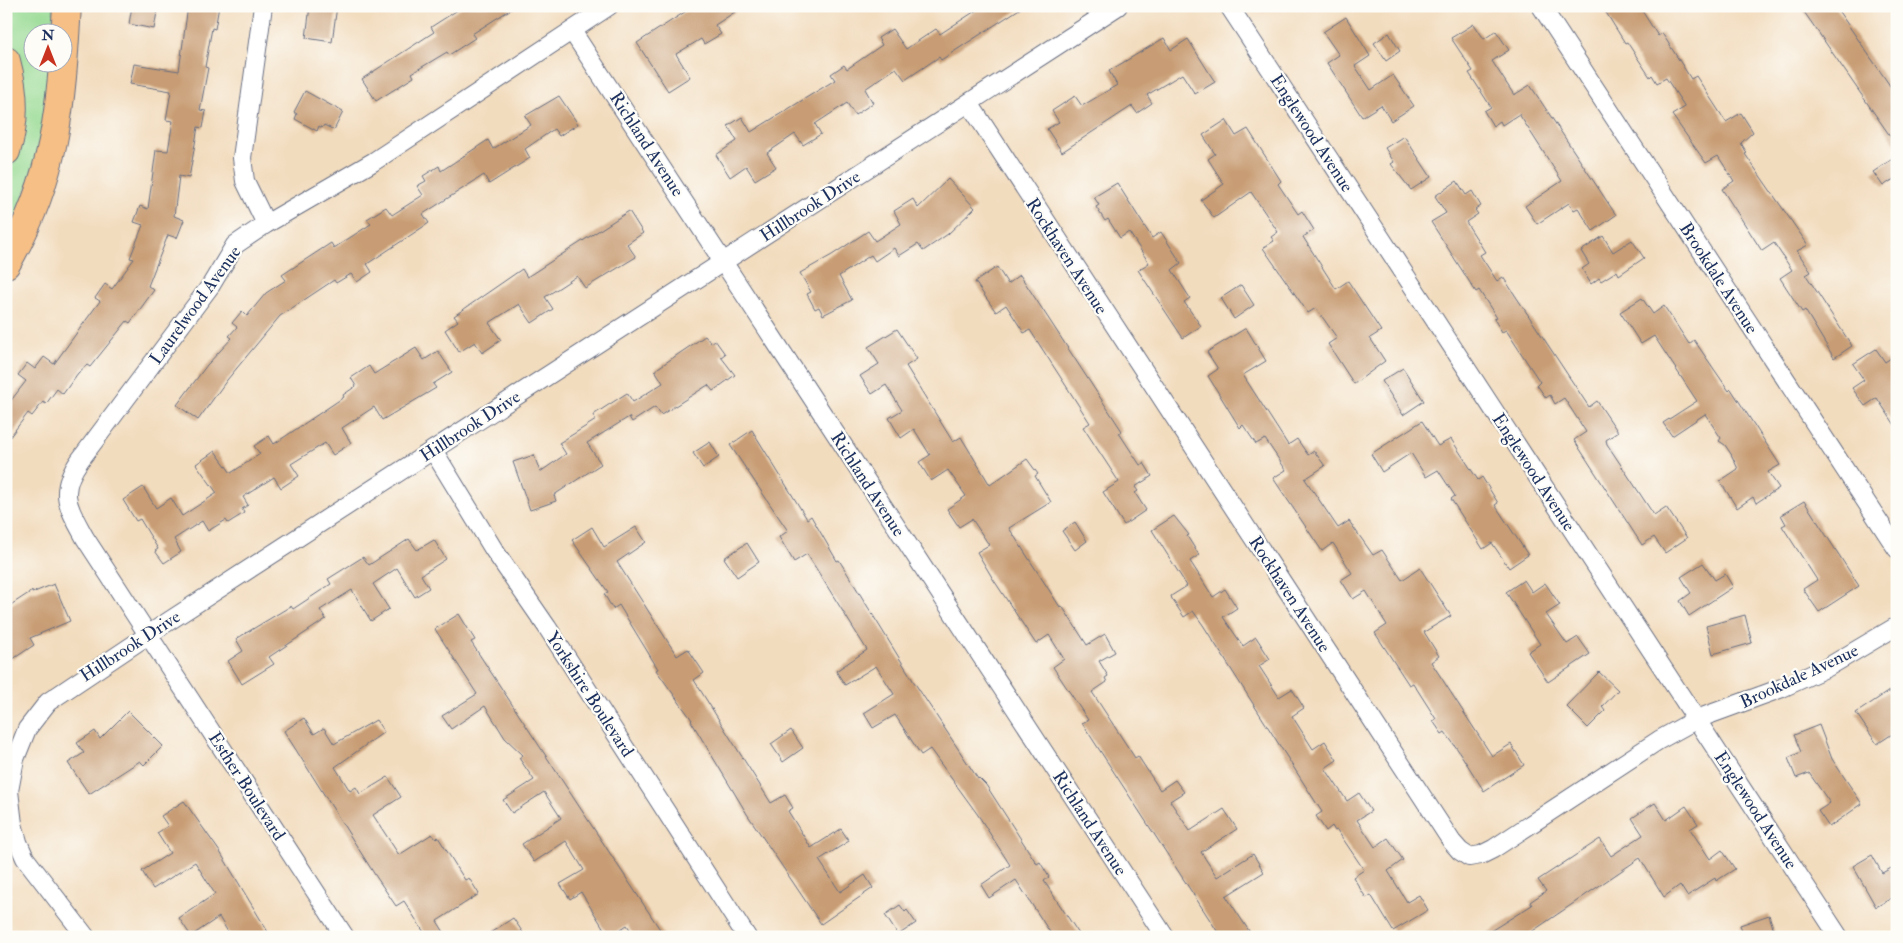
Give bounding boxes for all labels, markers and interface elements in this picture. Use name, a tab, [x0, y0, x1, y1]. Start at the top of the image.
north arrow	[22, 22, 72, 72]
text: N	[41, 27, 55, 44]
street label: Englewood Avenue	[1265, 70, 1359, 197]
street label: Richland Avenue	[604, 88, 689, 201]
street label: Hillbrook Drive	[756, 165, 865, 247]
street label: Rockhaven Avenue	[1020, 194, 1113, 319]
street label: Brookdale Avenue	[1674, 218, 1763, 339]
street label: Laurelwood Avenue	[145, 241, 247, 369]
street label: Hillbrook Drive	[416, 385, 525, 467]
street label: Englewood Avenue	[1487, 409, 1581, 536]
street label: Richland Avenue	[825, 428, 910, 541]
street label: Rockhaven Avenue	[1243, 532, 1336, 657]
street label: Hillbrook Drive	[76, 605, 185, 687]
street label: Yorkshire Boulevard	[540, 627, 639, 761]
street label: Brookdale Avenue	[1736, 639, 1863, 714]
street label: Esther Boulevard	[203, 728, 290, 845]
street label: Englewood Avenue	[1709, 747, 1803, 874]
street label: Richland Avenue	[1047, 767, 1132, 880]

